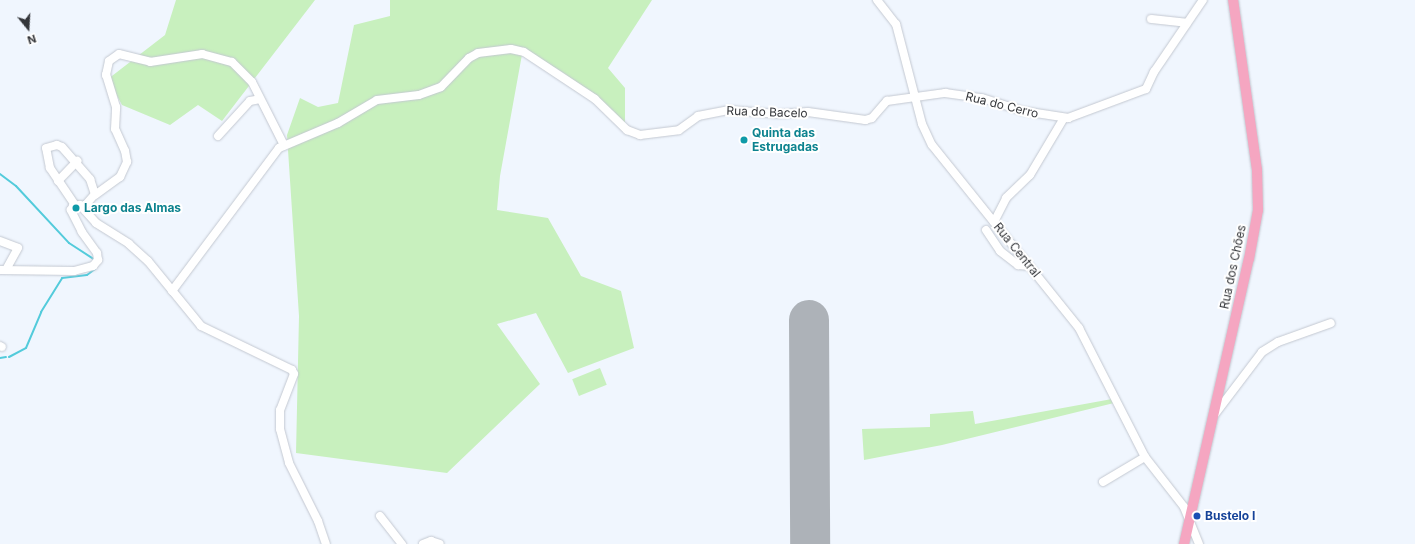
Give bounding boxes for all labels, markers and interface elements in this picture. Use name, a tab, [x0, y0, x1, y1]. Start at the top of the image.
north arrow	[8, 8, 48, 48]
text: N	[26, 31, 38, 47]
street label: Rua do Cerro	[964, 89, 1040, 121]
street label: Rua do Bacelo	[726, 103, 808, 121]
place label: Quinta das Estrugadas	[752, 126, 819, 154]
marker: Quinta das Estrugadas	[739, 135, 749, 145]
place label: Largo das Almas	[84, 201, 181, 215]
marker: Largo das Almas	[71, 203, 81, 213]
street label: Rua Central	[991, 220, 1043, 280]
street label: Rua dos Chões	[1217, 224, 1249, 310]
place label: Bustelo I	[1205, 509, 1255, 523]
marker: Bustelo I	[1192, 511, 1202, 521]

